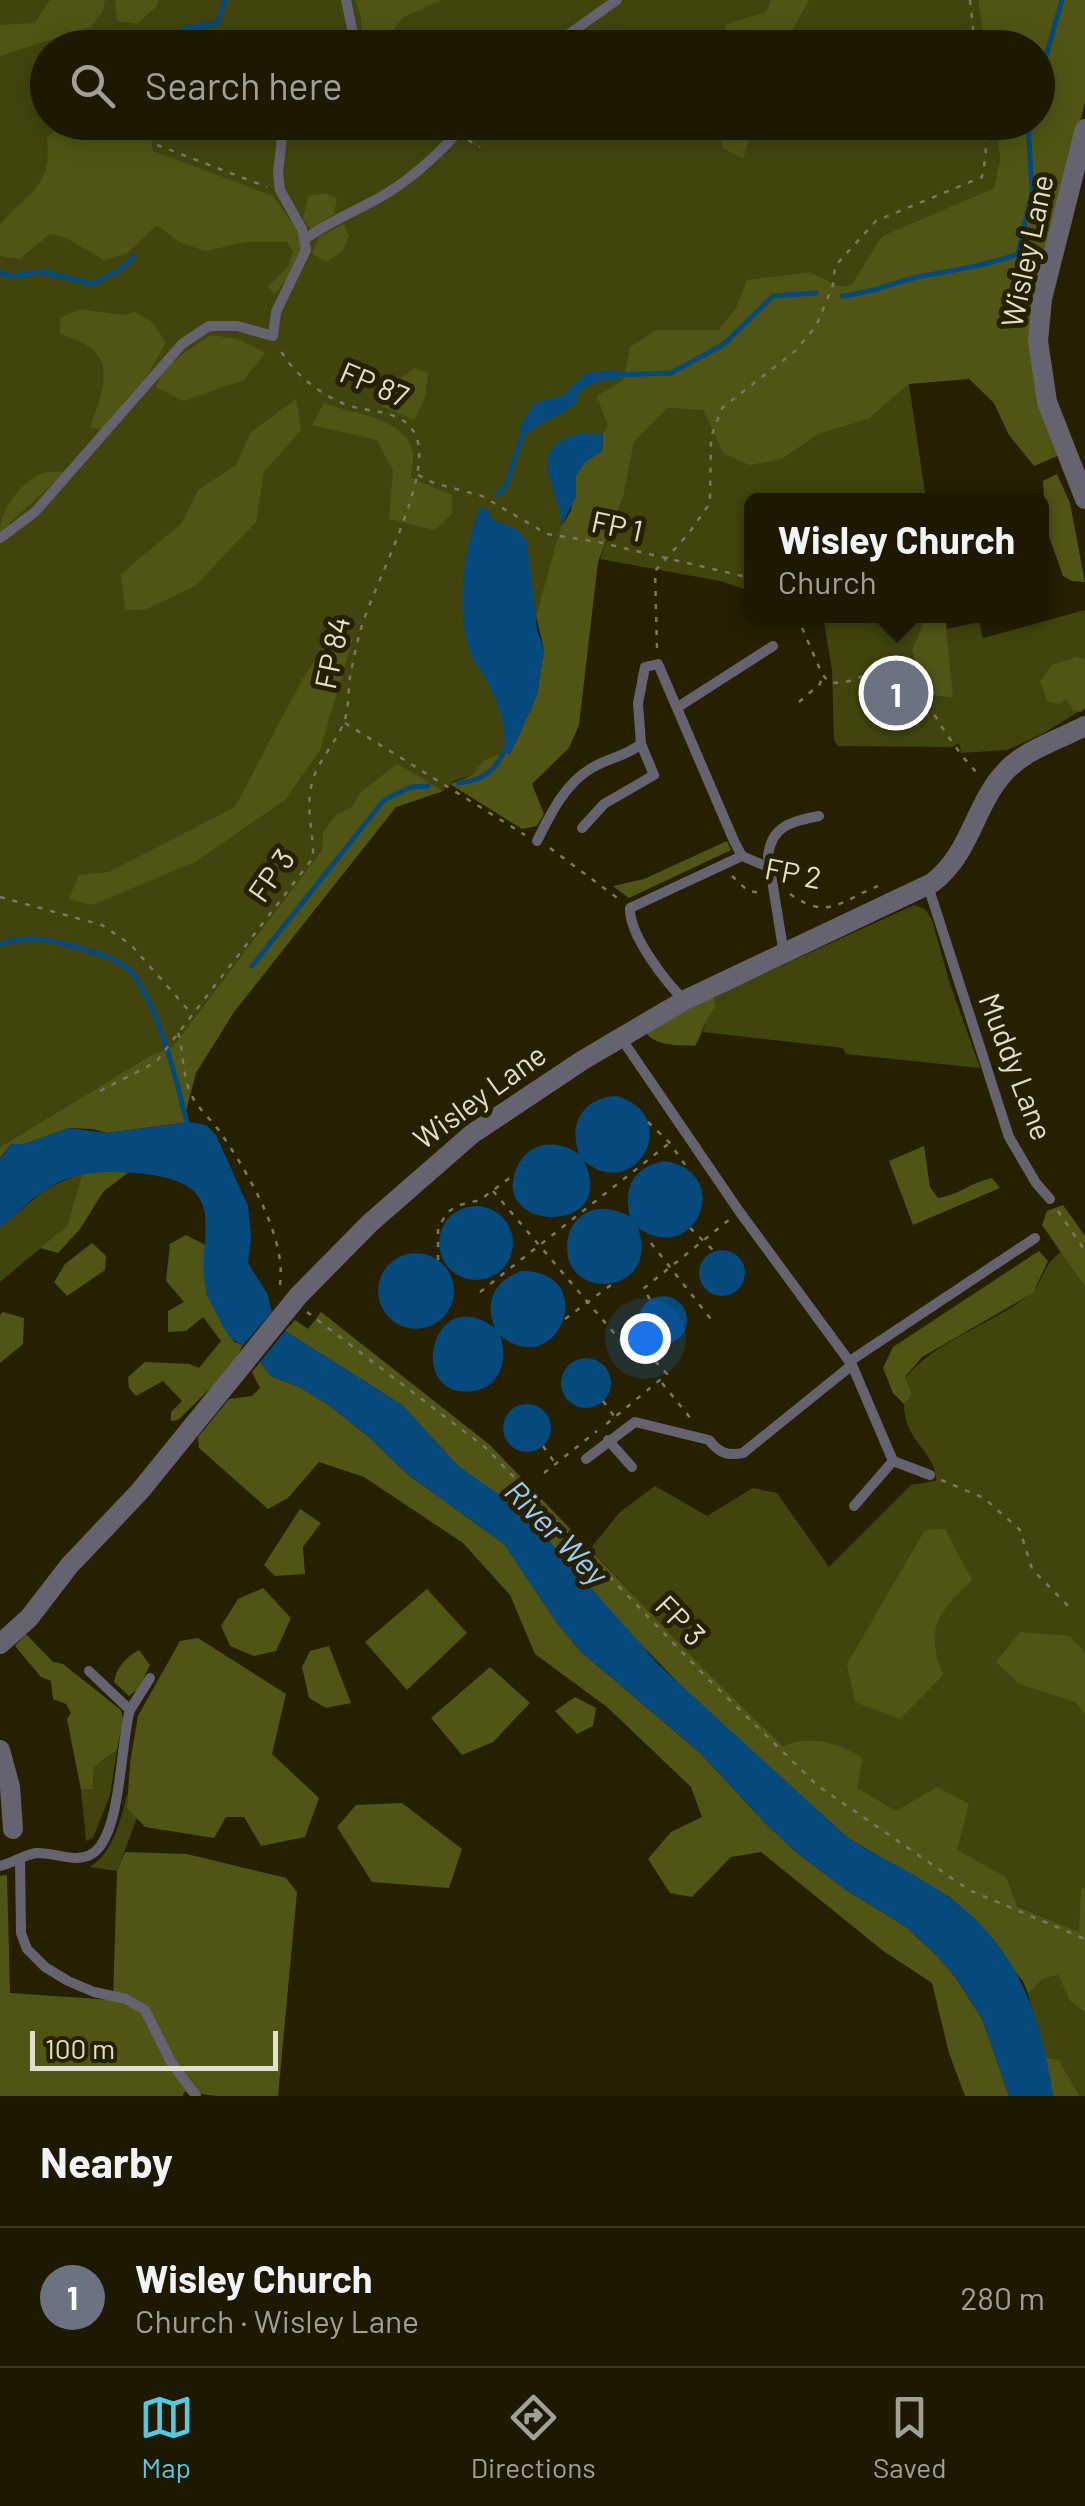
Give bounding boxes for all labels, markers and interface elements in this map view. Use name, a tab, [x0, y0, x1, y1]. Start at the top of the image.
search box	[30, 30, 1055, 140]
icon: search	[65, 58, 120, 113]
text: Search here	[145, 62, 343, 108]
street label: Wisley Lane	[992, 171, 1060, 330]
street label: FP 87	[335, 353, 414, 414]
popup	[744, 493, 1049, 623]
street label: FP 1	[589, 502, 646, 548]
text: Wisley Church	[778, 516, 1015, 562]
text: Church	[778, 562, 877, 600]
street label: FP 84	[306, 613, 356, 692]
pin: 1	[864, 656, 928, 730]
street label: FP 3	[239, 841, 301, 908]
street label: FP 2	[762, 849, 825, 895]
street label: Muddy Lane	[972, 988, 1061, 1145]
street label: Wisley Lane	[406, 1035, 552, 1156]
your location	[620, 1313, 671, 1364]
water label: River Wey	[498, 1471, 617, 1593]
street label: FP 3	[649, 1587, 714, 1652]
scale bar	[30, 2026, 278, 2070]
text: 100 m	[45, 2031, 115, 2065]
text: Nearby	[40, 2136, 173, 2186]
text: Wisley Church	[135, 2255, 373, 2301]
text: 1	[67, 2278, 78, 2316]
text: 280 m	[960, 2278, 1045, 2316]
text: Church · Wisley Lane	[135, 2301, 419, 2339]
tab: Map	[139, 2390, 194, 2484]
tab: Directions	[471, 2390, 596, 2484]
tab: Saved	[873, 2390, 946, 2484]

